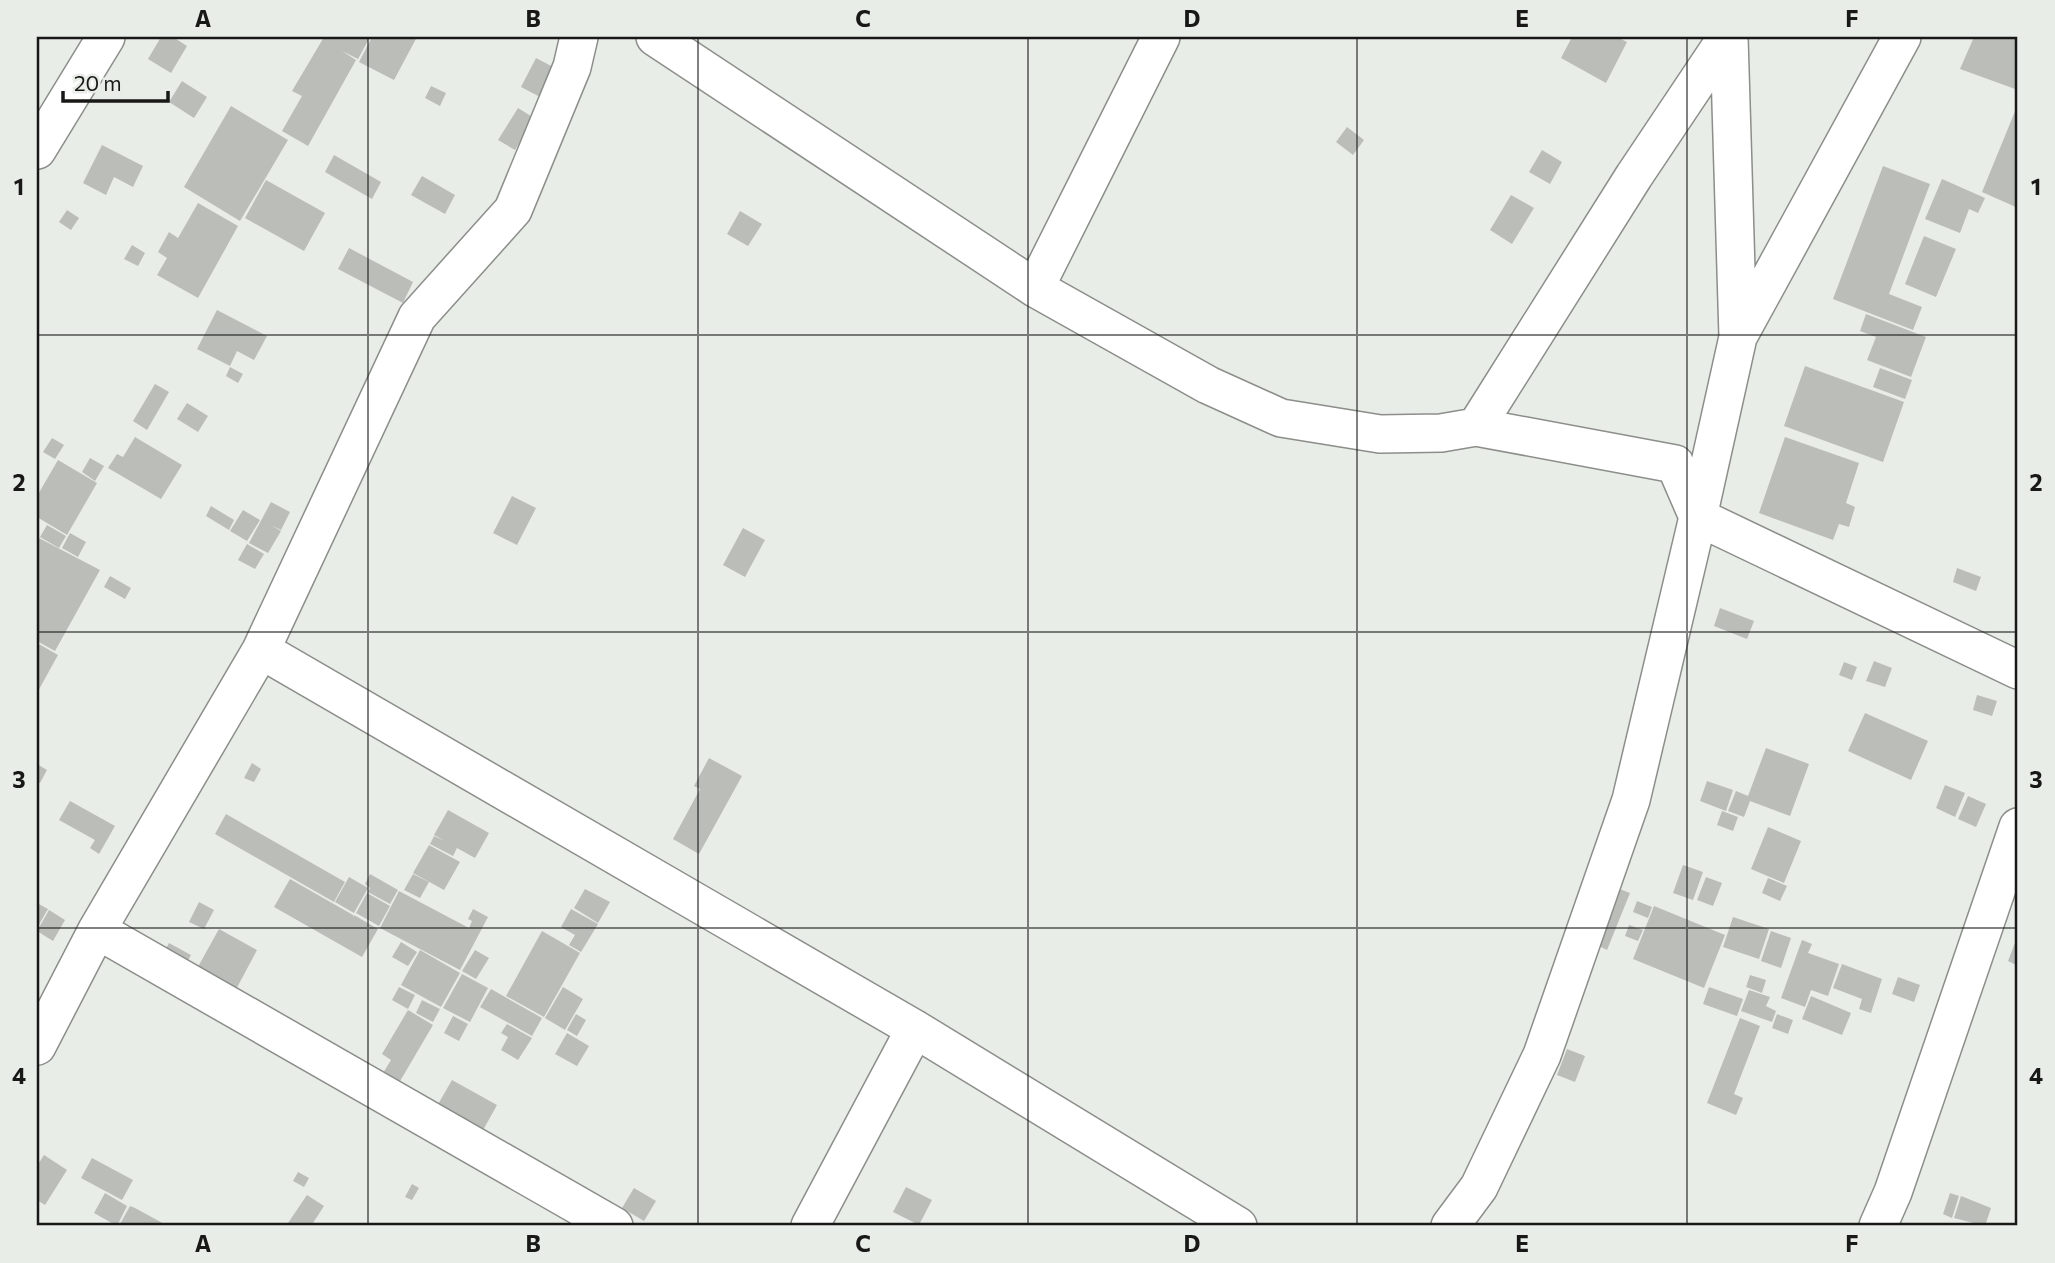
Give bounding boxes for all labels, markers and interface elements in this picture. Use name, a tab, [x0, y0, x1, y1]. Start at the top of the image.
text: A	[195, 4, 212, 32]
text: B	[525, 4, 541, 32]
text: C	[855, 4, 871, 32]
text: D	[1184, 4, 1201, 32]
text: E	[1515, 4, 1529, 32]
text: F	[1845, 4, 1859, 32]
scale bar	[63, 60, 168, 104]
text: 20 m	[74, 70, 122, 95]
text: 1	[14, 172, 24, 200]
text: 1	[2031, 172, 2041, 200]
text: 2	[12, 468, 26, 496]
text: 2	[2029, 468, 2043, 496]
text: 3	[12, 765, 26, 793]
text: 3	[2029, 765, 2043, 793]
text: 4	[12, 1061, 26, 1089]
text: 4	[2029, 1061, 2043, 1089]
text: A	[195, 1229, 212, 1257]
text: B	[525, 1229, 541, 1257]
text: C	[855, 1229, 871, 1257]
text: D	[1184, 1229, 1201, 1257]
text: E	[1515, 1229, 1529, 1257]
text: F	[1845, 1229, 1859, 1257]

